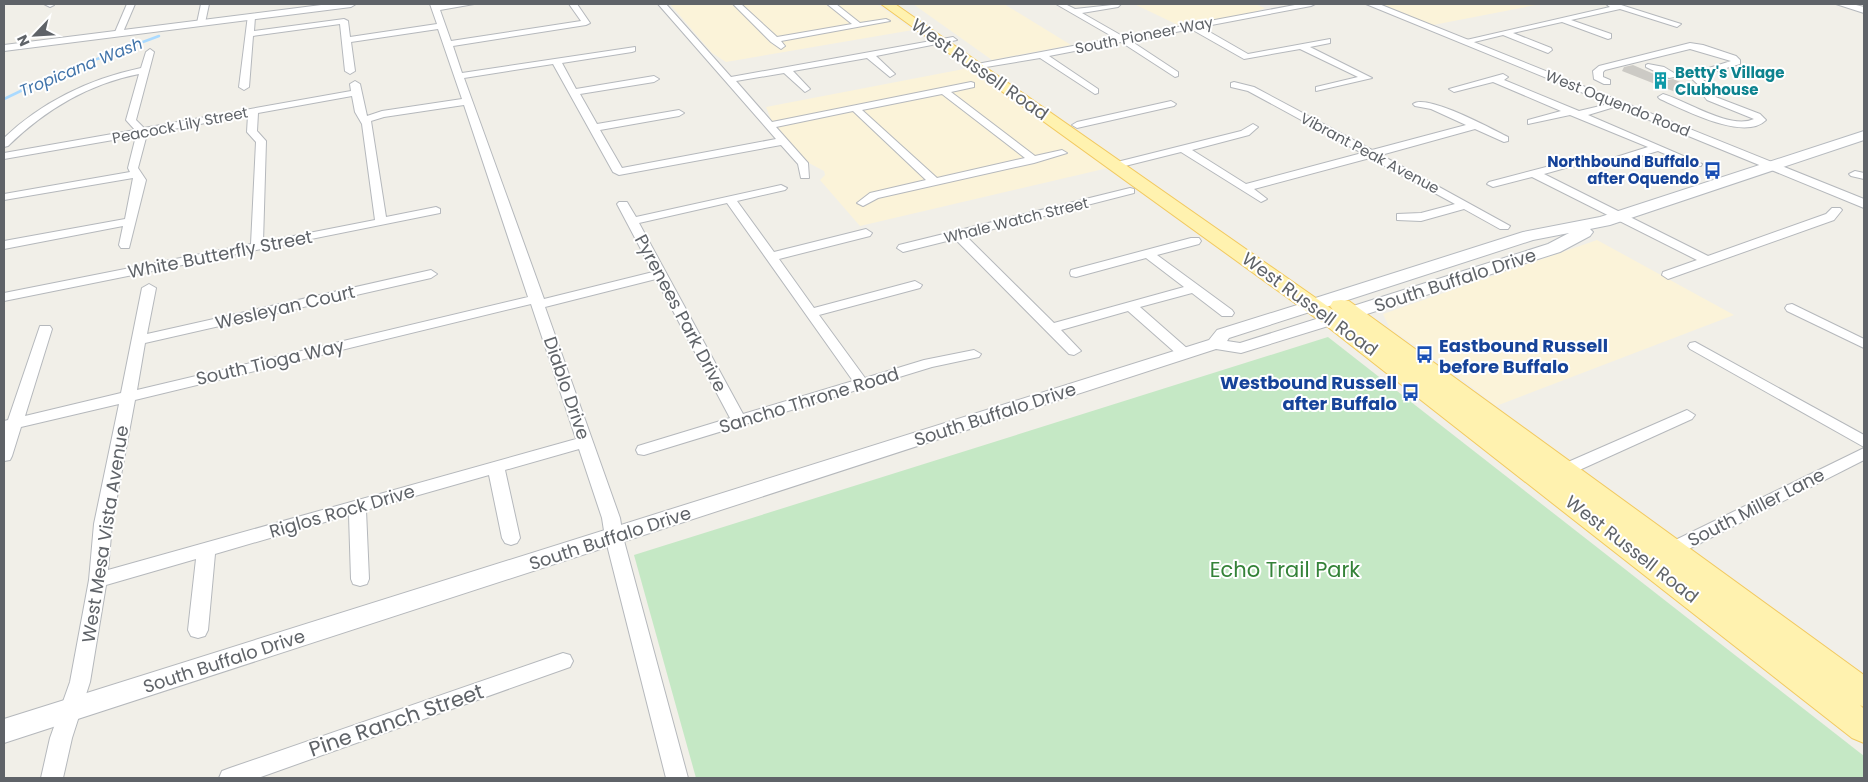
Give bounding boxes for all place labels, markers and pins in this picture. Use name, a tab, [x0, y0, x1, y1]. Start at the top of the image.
place label: Betty's Village Clubhouse	[1675, 62, 1785, 100]
building icon: Betty's Village Clubhouse	[1651, 71, 1671, 91]
place label: Northbound Buffalo after Oquendo	[1547, 151, 1699, 189]
bus stop icon: Northbound Buffalo after Oquendo	[1703, 160, 1723, 180]
place label: Eastbound Russell before Buffalo	[1439, 333, 1608, 379]
bus stop icon: Eastbound Russell before Buffalo	[1415, 345, 1435, 365]
place label: Westbound Russell after Buffalo	[1220, 370, 1397, 416]
bus stop icon: Westbound Russell after Buffalo	[1401, 382, 1421, 402]

